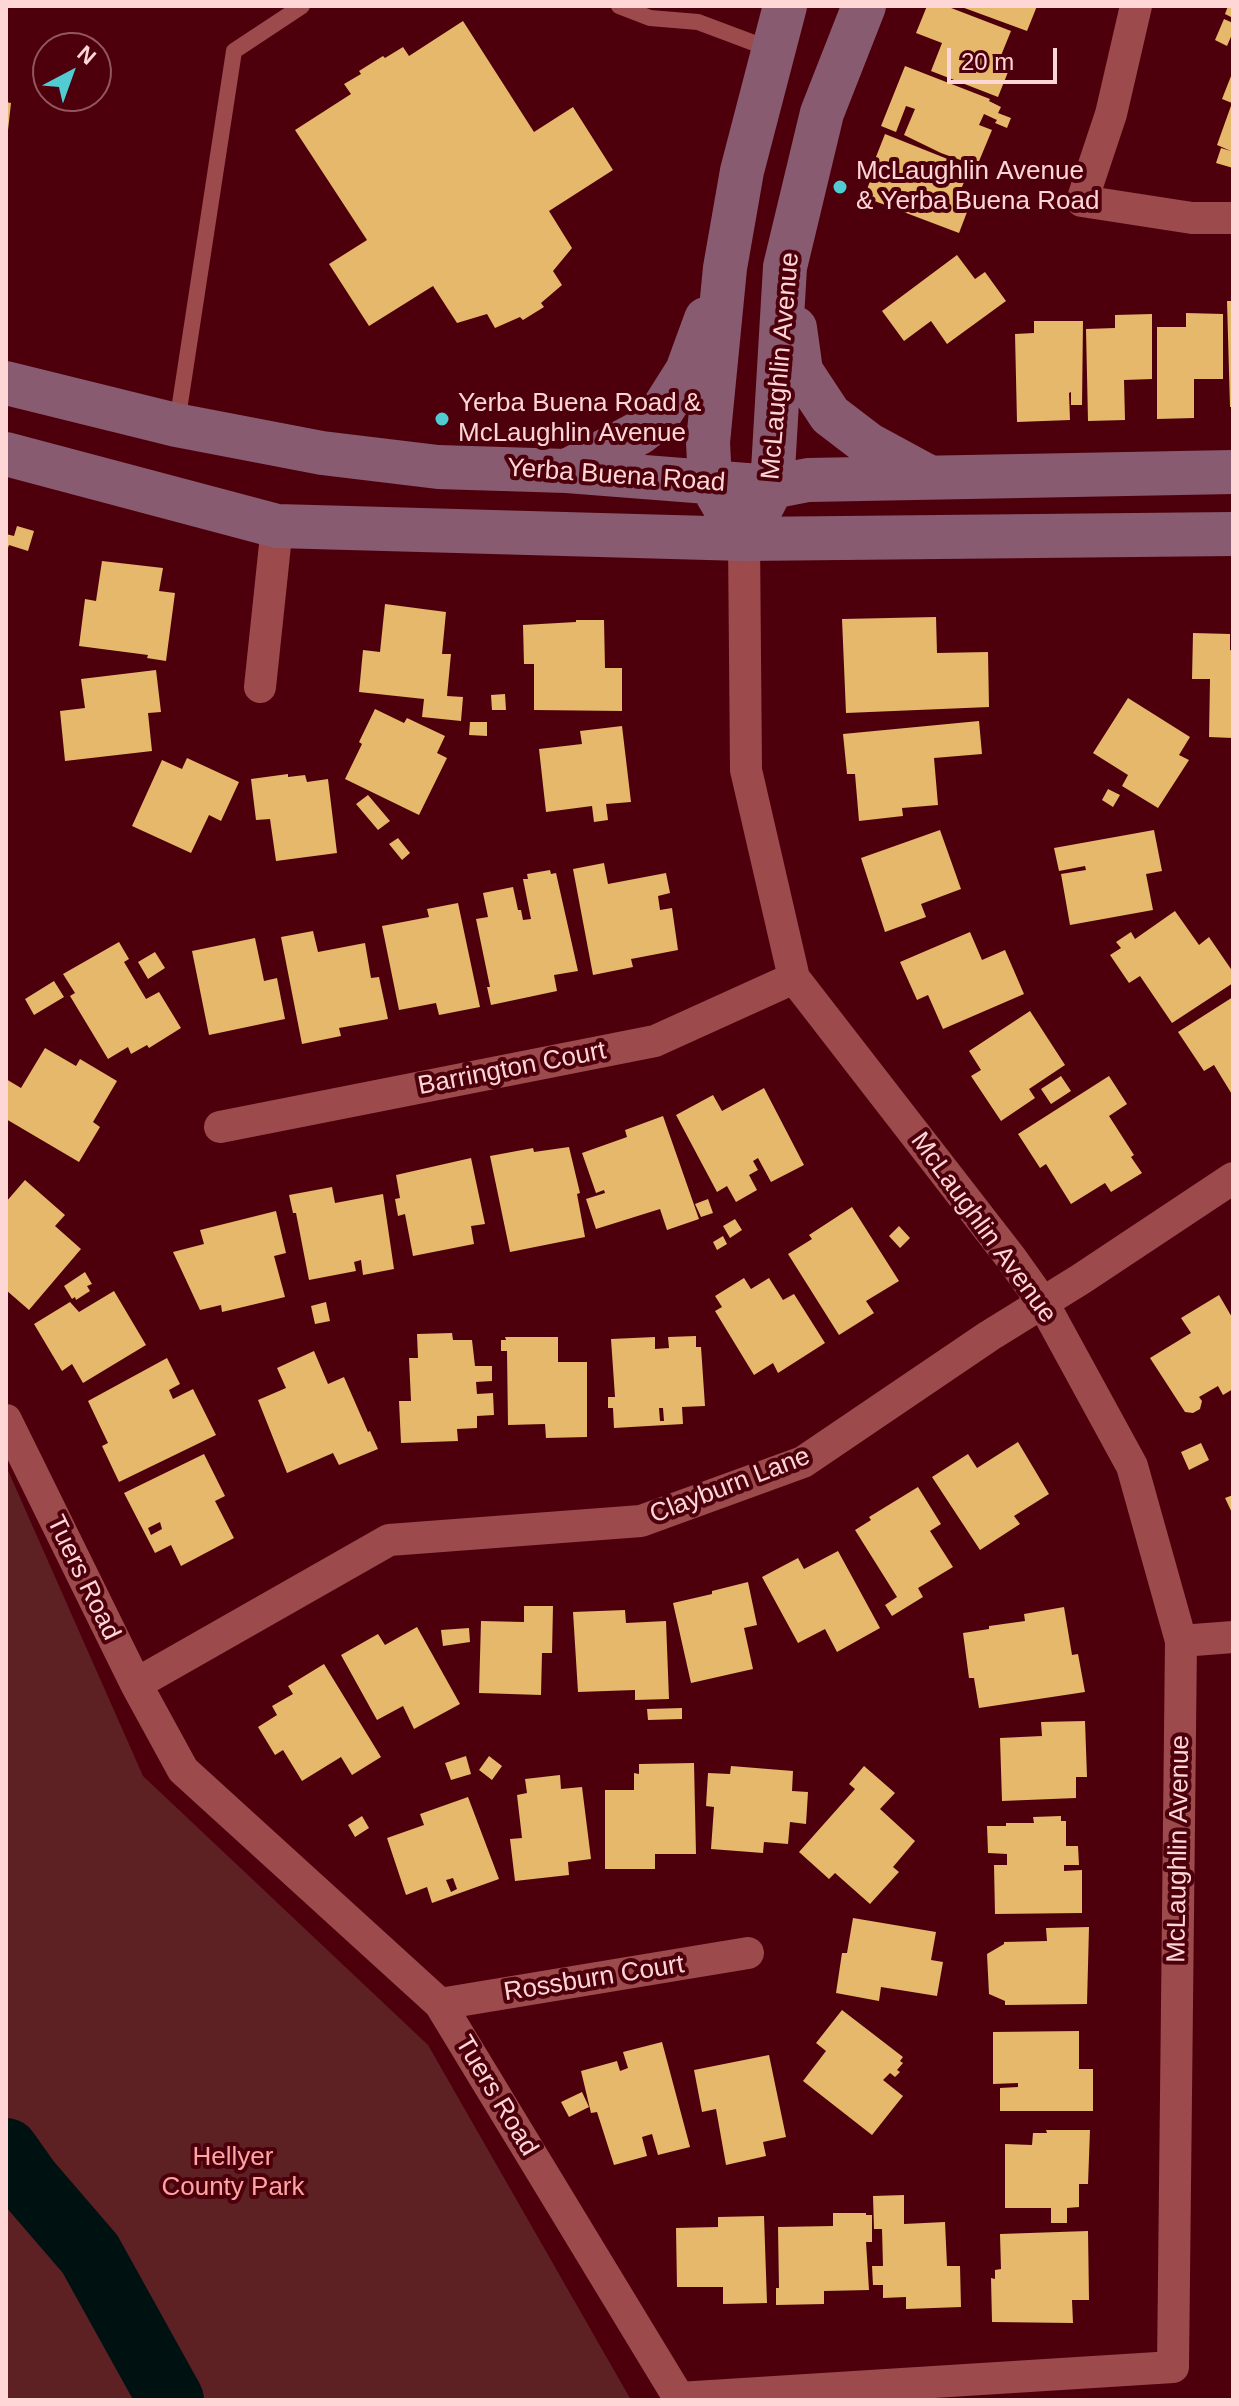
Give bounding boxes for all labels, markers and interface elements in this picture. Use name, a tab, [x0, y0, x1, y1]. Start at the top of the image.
north arrow	[32, 32, 112, 112]
scale bar	[951, 32, 1061, 82]
text: N	[73, 40, 101, 70]
text: 20 m	[961, 48, 1014, 75]
place label: McLaughlin Avenue & Yerba Buena Road	[856, 156, 1099, 218]
marker: McLaughlin Avenue & Yerba Buena Road	[831, 178, 849, 196]
street label: McLaughlin Avenue	[756, 251, 806, 481]
place label: Yerba Buena Road & McLaughlin Avenue	[458, 388, 701, 450]
marker: Yerba Buena Road & McLaughlin Avenue	[433, 410, 451, 428]
street label: Yerba Buena Road	[506, 453, 726, 499]
street label: Barrington Court	[415, 1035, 609, 1103]
street label: McLaughlin Avenue	[903, 1127, 1063, 1329]
street label: Clayburn Lane	[645, 1441, 815, 1531]
street label: Tuers Road	[39, 1511, 127, 1645]
street label: McLaughlin Avenue	[1161, 1735, 1197, 1963]
street label: Rossburn Court	[502, 1949, 686, 2009]
street label: Tuers Road	[448, 2030, 544, 2162]
park label: Hellyer County Park	[161, 2142, 305, 2204]

